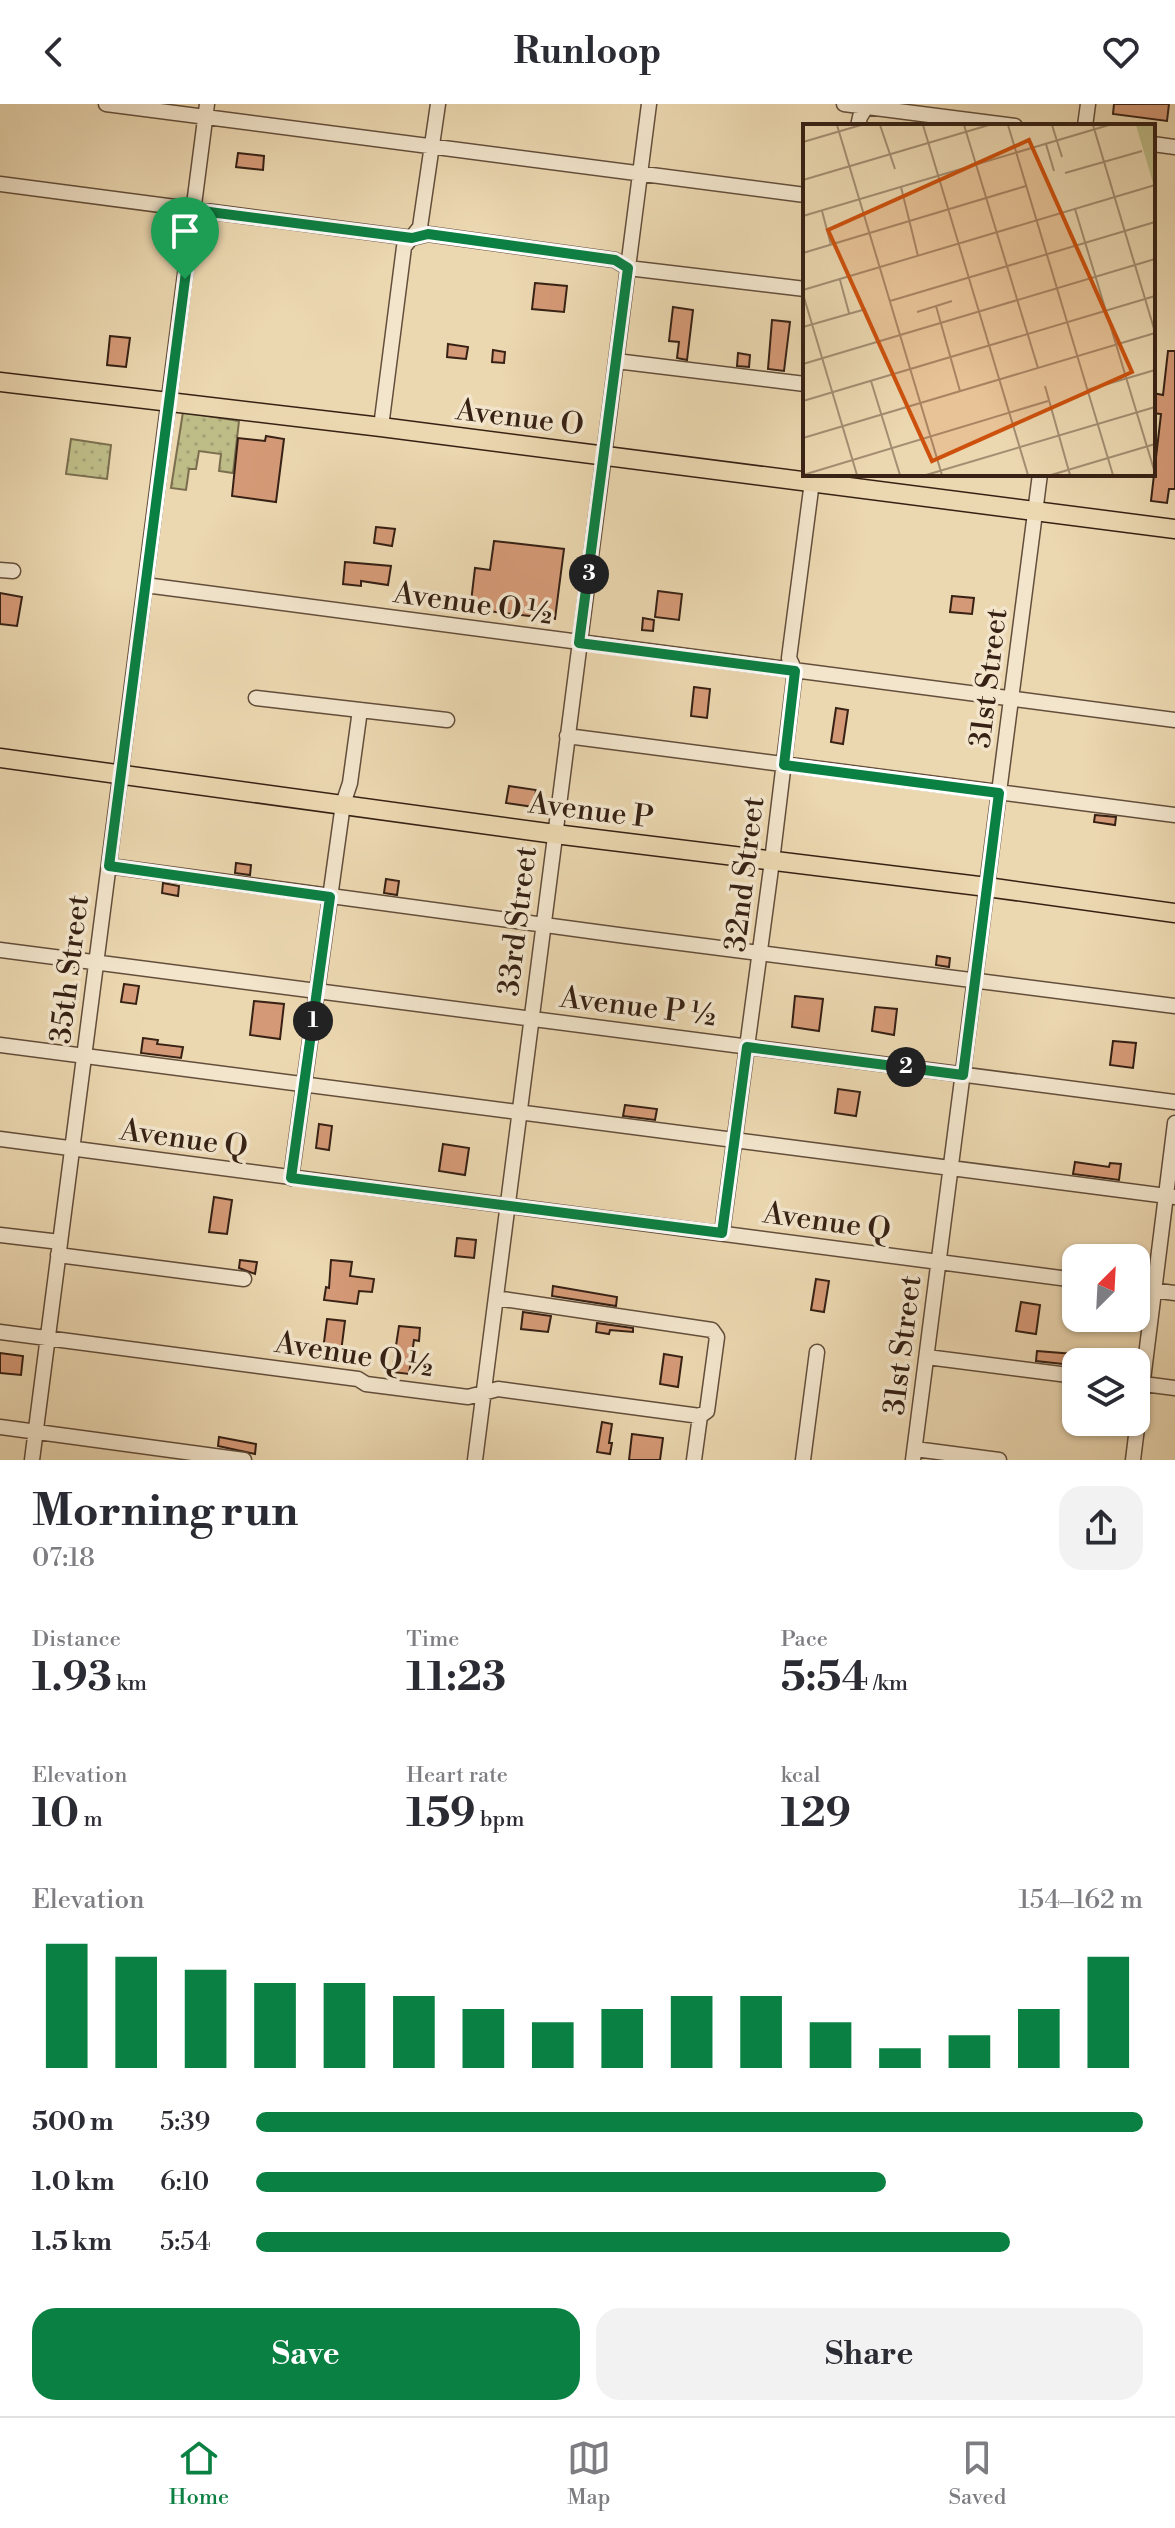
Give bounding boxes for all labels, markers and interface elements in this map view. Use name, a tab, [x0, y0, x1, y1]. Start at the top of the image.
icon: back	[32, 30, 76, 74]
text: Runloop	[514, 30, 661, 75]
icon: heart	[1099, 30, 1143, 74]
inset map	[803, 124, 1155, 476]
pin	[151, 197, 219, 279]
icon: arrive	[163, 209, 207, 253]
street label: Avenue O	[453, 391, 586, 445]
pin: 3	[569, 554, 609, 594]
text: 3	[582, 560, 596, 587]
street label: Avenue O ½	[390, 574, 555, 634]
street label: 31st Street	[962, 606, 1016, 750]
street label: Avenue P	[525, 784, 656, 838]
street label: 32nd Street	[717, 794, 773, 954]
street label: 33rd Street	[490, 844, 546, 998]
street label: 35th Street	[42, 892, 98, 1046]
street label: Avenue P ½	[557, 978, 718, 1035]
pin: 1	[293, 1001, 333, 1041]
text: 1	[308, 1007, 318, 1034]
pin: 2	[886, 1047, 926, 1087]
text: 2	[899, 1053, 913, 1080]
street label: Avenue Q	[117, 1111, 250, 1167]
street label: Avenue Q	[760, 1194, 893, 1250]
north arrow	[1062, 1244, 1150, 1332]
map controls	[1062, 1244, 1150, 1436]
street label: 31st Street	[876, 1273, 930, 1417]
street label: Avenue Q ½	[271, 1324, 436, 1386]
button: layers	[1062, 1348, 1150, 1436]
text: Morning run	[32, 1484, 298, 1539]
button: share	[1059, 1486, 1143, 1570]
text: 07:18	[32, 1542, 95, 1574]
text: Distance	[32, 1626, 121, 1653]
text: Time	[406, 1626, 459, 1653]
text: Pace	[781, 1626, 828, 1653]
text: 1.93	[32, 1653, 112, 1703]
text: 11:23	[406, 1653, 506, 1703]
text: 5:54	[781, 1653, 869, 1703]
text: km	[112, 1670, 147, 1697]
text: /km	[869, 1670, 908, 1697]
text: Elevation	[32, 1762, 127, 1789]
text: Heart rate	[406, 1762, 508, 1789]
text: kcal	[781, 1762, 821, 1789]
text: 10	[32, 1789, 79, 1839]
text: 159	[406, 1789, 476, 1839]
text: 129	[781, 1789, 851, 1839]
text: m	[79, 1806, 103, 1833]
text: bpm	[476, 1806, 525, 1833]
text: Elevation	[32, 1884, 145, 1916]
text: 154–162 m	[1019, 1884, 1143, 1916]
text: 500 m	[32, 2106, 114, 2138]
text: 5:39	[160, 2106, 210, 2138]
text: 1.0 km	[32, 2166, 115, 2198]
text: 6:10	[160, 2166, 209, 2198]
text: 1.5 km	[32, 2226, 112, 2258]
text: 5:54	[160, 2226, 211, 2258]
button: Save	[32, 2308, 580, 2400]
button: Share	[596, 2308, 1143, 2400]
tab: Home	[169, 2436, 229, 2511]
tab: Map	[567, 2436, 611, 2511]
tab: Saved	[948, 2436, 1006, 2511]

